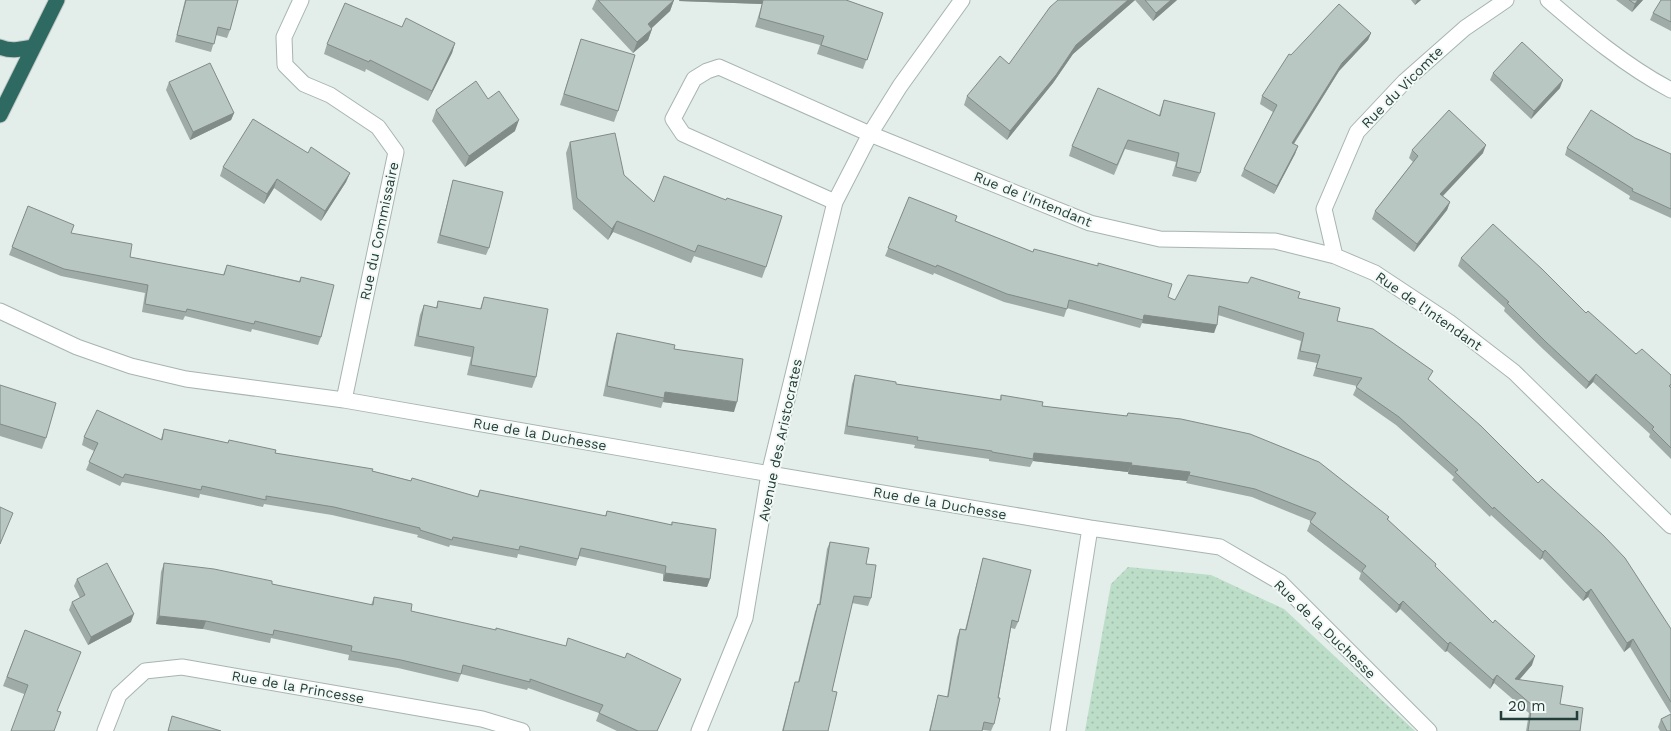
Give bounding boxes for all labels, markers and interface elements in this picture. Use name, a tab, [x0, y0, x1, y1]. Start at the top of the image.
street label: Rue du Vicomte	[1358, 43, 1446, 131]
street label: Rue du Commissaire	[356, 160, 402, 302]
street label: Rue de l'Intendant	[972, 168, 1094, 230]
street label: Rue de l'Intendant	[1373, 268, 1485, 354]
street label: Avenue des Aristocrates	[755, 357, 805, 523]
street label: Rue de la Duchesse	[472, 414, 608, 454]
street label: Rue de la Duchesse	[872, 483, 1008, 523]
street label: Rue de la Duchesse	[1271, 576, 1379, 682]
street label: Rue de la Princesse	[230, 667, 366, 707]
scale bar	[1501, 688, 1577, 720]
text: 20 m	[1508, 697, 1546, 715]

